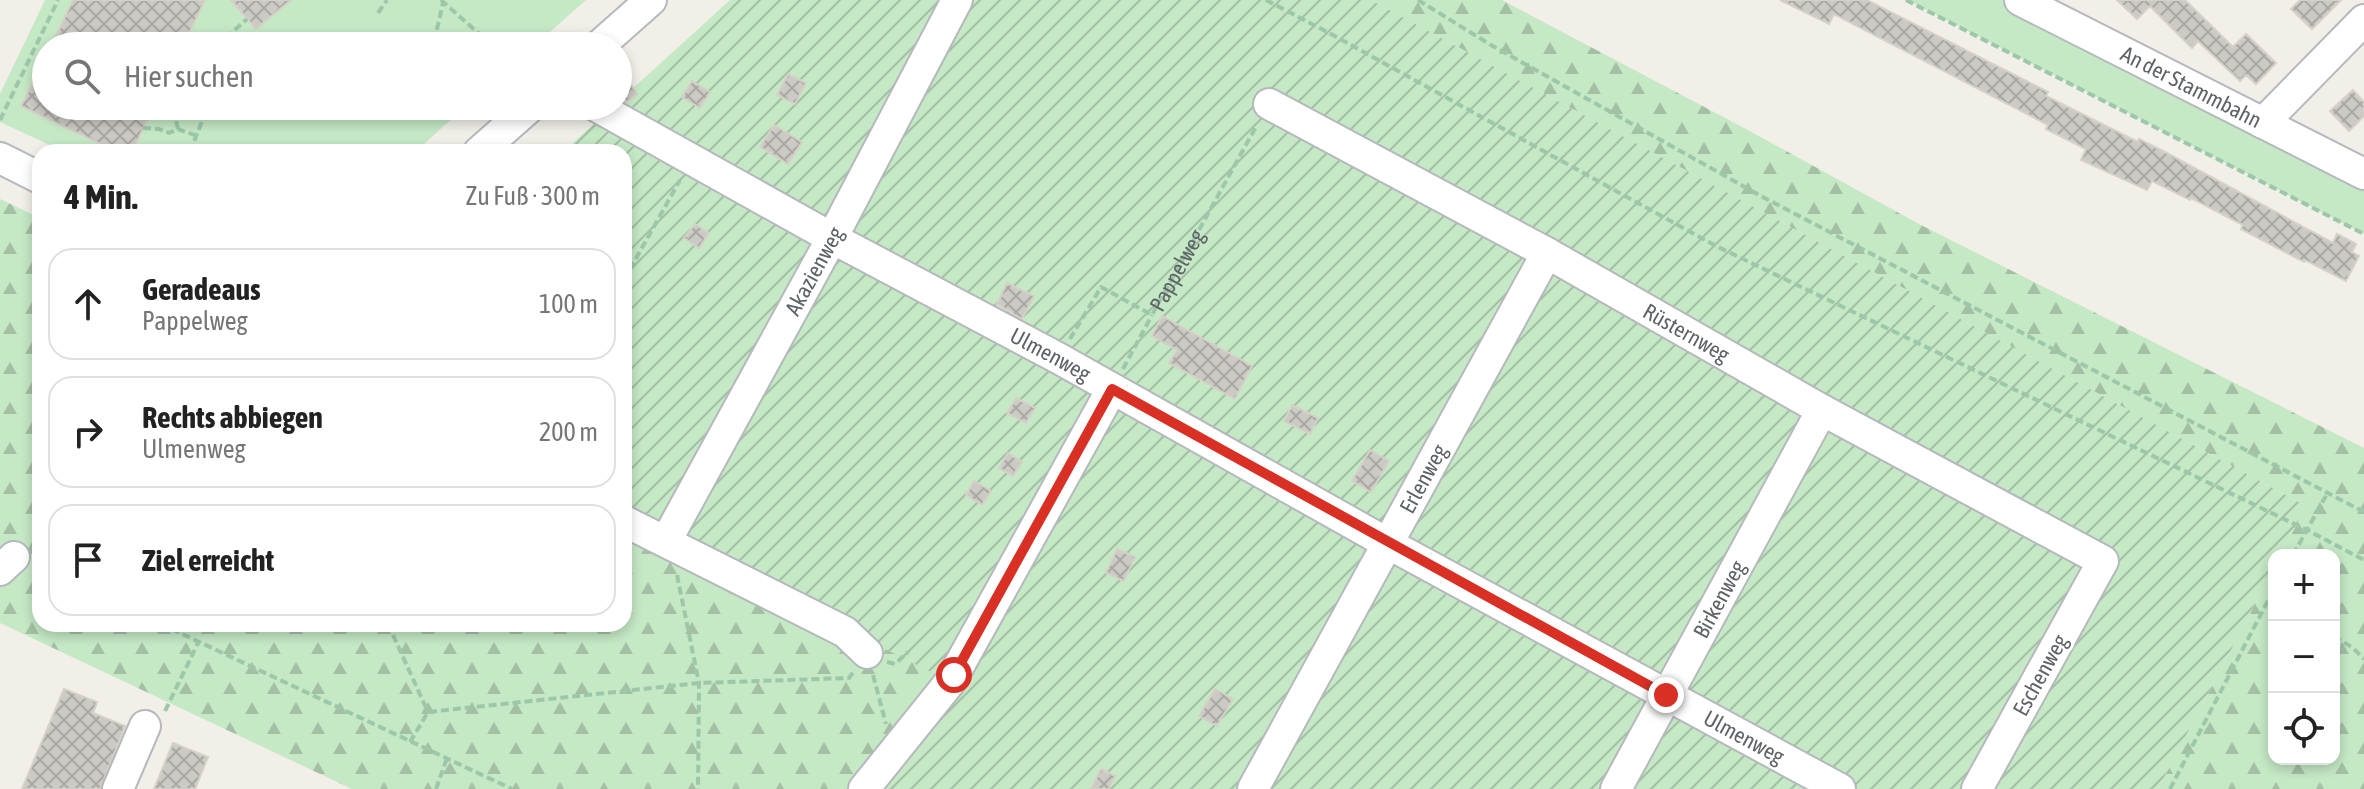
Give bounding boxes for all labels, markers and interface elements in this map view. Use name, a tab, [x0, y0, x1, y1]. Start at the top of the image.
search box	[32, 32, 632, 120]
street label: An der Stammbahn	[2117, 40, 2266, 133]
icon: search	[60, 54, 104, 98]
text: Hier suchen	[124, 59, 254, 93]
text: 4 Min.	[64, 177, 138, 216]
text: Zu Fuß · 300 m	[466, 181, 600, 211]
street label: Akazienweg	[779, 222, 849, 320]
street label: Pappelweg	[1144, 224, 1210, 316]
text: Geradeaus	[142, 272, 261, 306]
icon: ahead	[66, 282, 110, 326]
text: 100 m	[539, 289, 598, 319]
street label: Rüsternweg	[1639, 298, 1735, 368]
text: Pappelweg	[142, 306, 248, 336]
street label: Ulmenweg	[1006, 322, 1096, 387]
text: Rechts abbiegen	[142, 400, 323, 434]
icon: right	[66, 410, 110, 454]
text: 200 m	[539, 417, 598, 447]
text: Ulmenweg	[142, 434, 246, 464]
street label: Erlenweg	[1394, 439, 1453, 518]
icon: arrive	[66, 538, 110, 582]
text: Ziel erreicht	[142, 543, 274, 577]
map controls	[2268, 549, 2340, 765]
button: +	[2268, 549, 2340, 621]
street label: Birkenweg	[1688, 556, 1751, 642]
button: −	[2268, 621, 2340, 693]
street label: Eschenweg	[2007, 629, 2073, 720]
route start	[936, 657, 972, 693]
route end	[1648, 677, 1684, 713]
button: locate	[2268, 693, 2340, 765]
street label: Ulmenweg	[1699, 705, 1789, 769]

